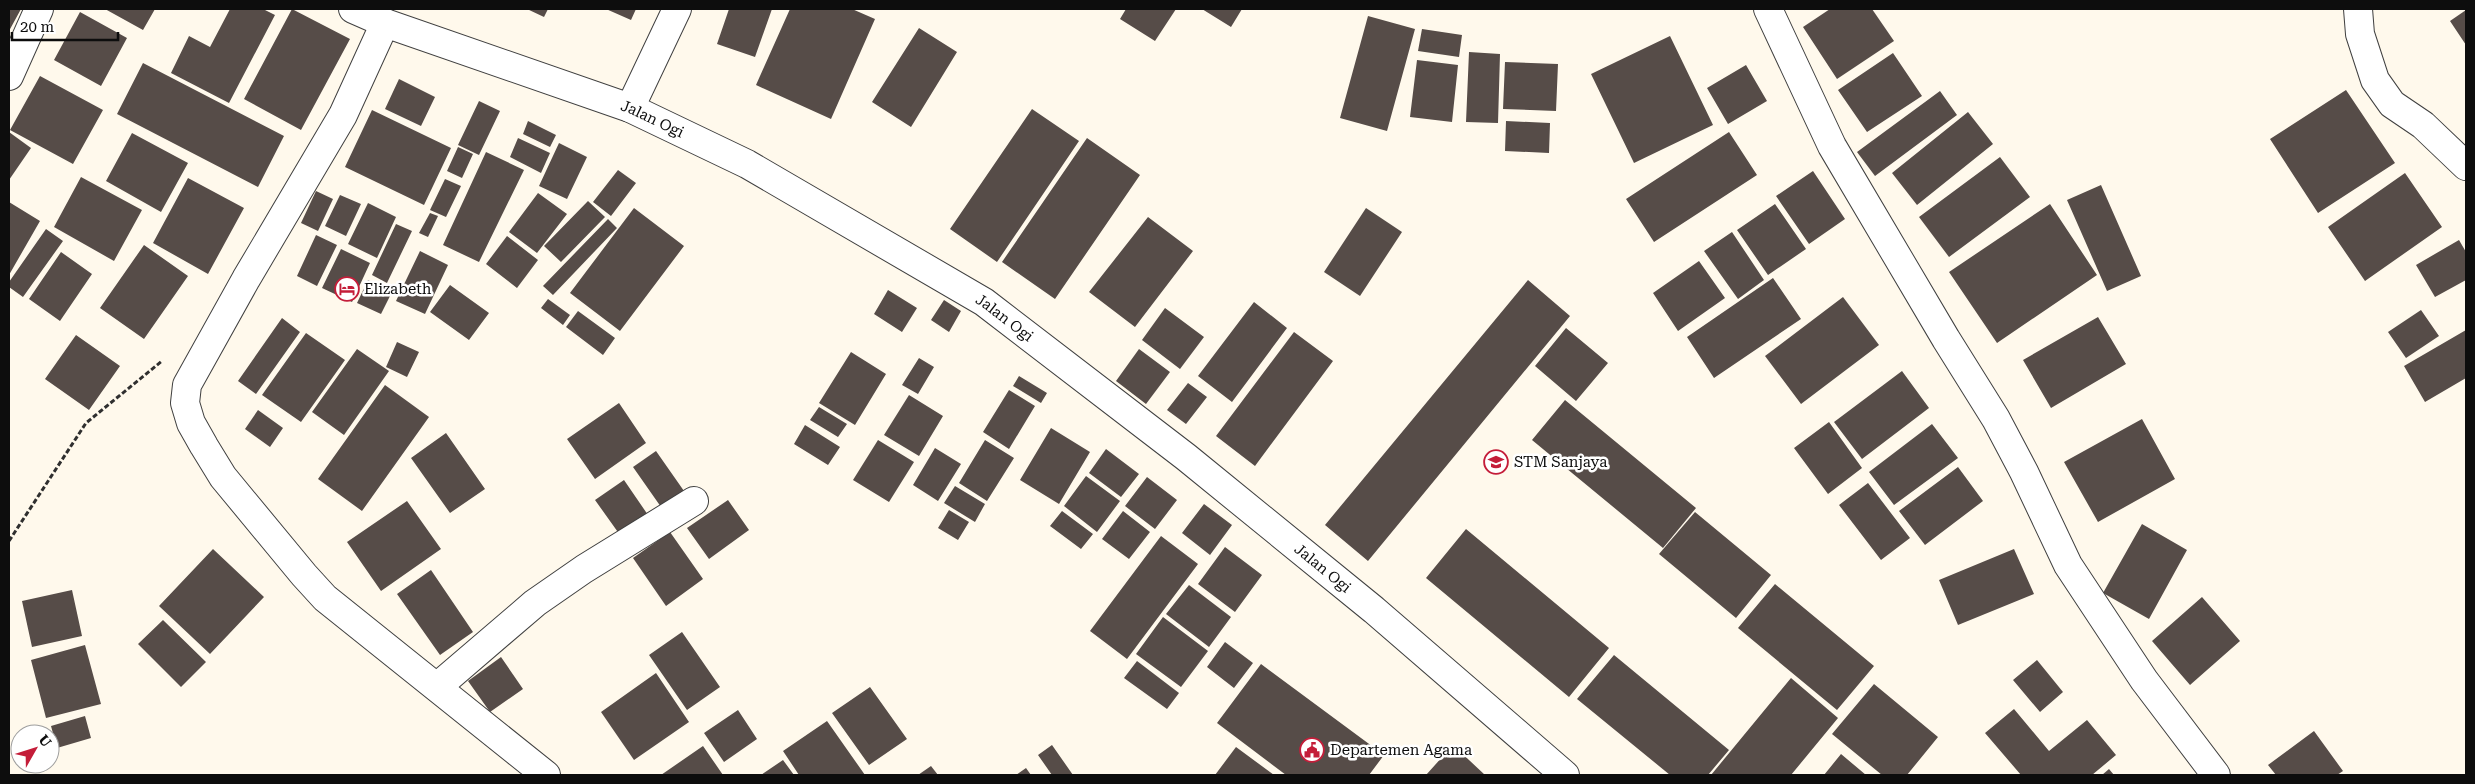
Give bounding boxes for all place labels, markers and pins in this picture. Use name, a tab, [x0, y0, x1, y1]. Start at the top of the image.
hotel icon: Elizabeth	[334, 276, 360, 302]
place label: Elizabeth	[364, 280, 432, 298]
school or university icon: STM Sanjaya	[1483, 449, 1509, 475]
place label: STM Sanjaya	[1514, 453, 1607, 471]
public building icon: Departemen Agama	[1299, 737, 1325, 763]
place label: Departemen Agama	[1330, 741, 1472, 759]

